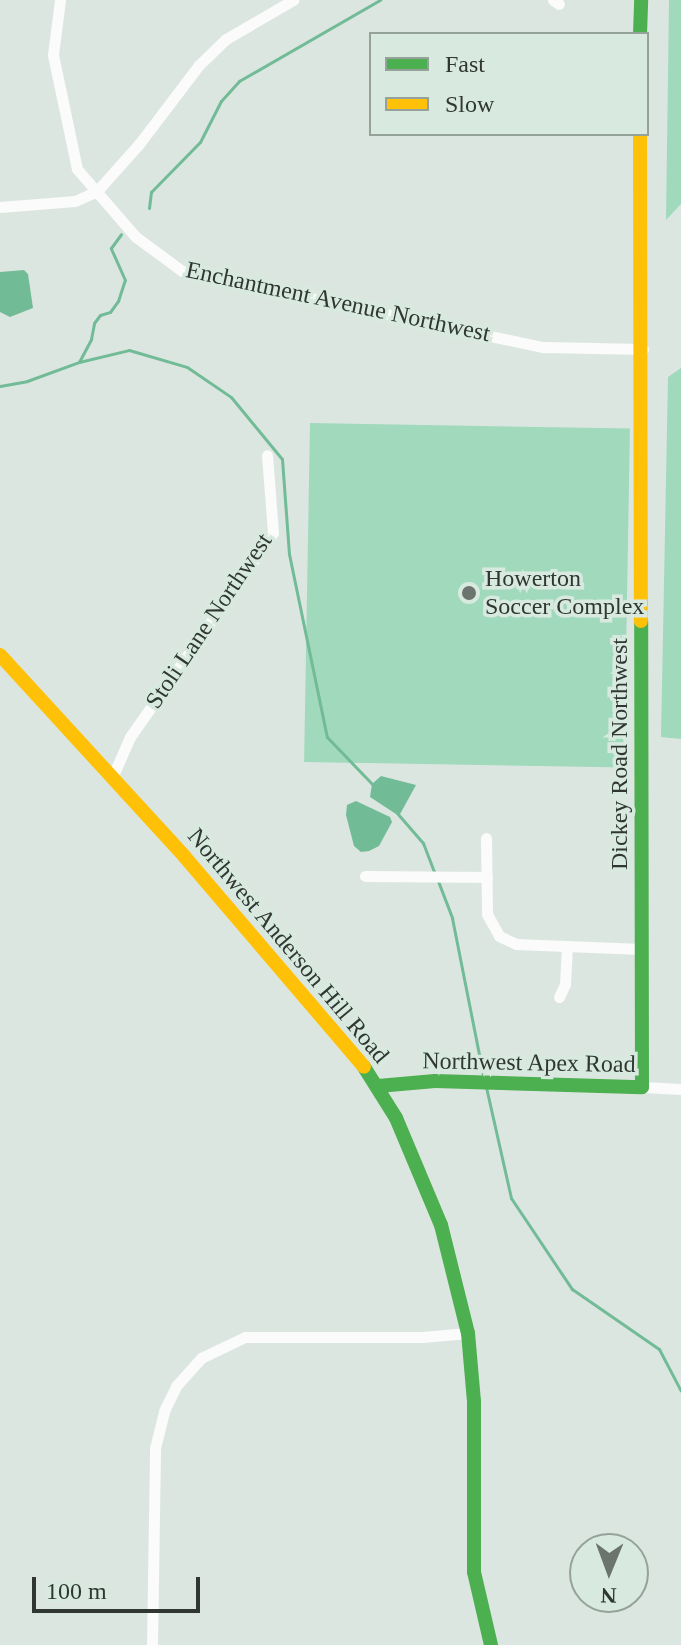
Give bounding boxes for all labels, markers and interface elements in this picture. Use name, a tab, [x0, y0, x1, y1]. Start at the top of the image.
legend	[369, 32, 649, 136]
text: Fast	[445, 51, 485, 77]
text: Slow	[445, 91, 494, 117]
street label: Enchantment Avenue Northwest	[183, 256, 493, 348]
street label: Stoli Lane Northwest	[140, 528, 278, 714]
place label: Howerton Soccer Complex	[485, 565, 644, 621]
marker: Howerton Soccer Complex	[460, 584, 478, 602]
street label: Dickey Road Northwest	[606, 638, 634, 870]
street label: Northwest Anderson Hill Road	[181, 822, 395, 1070]
street label: Northwest Apex Road	[421, 1047, 637, 1079]
north arrow	[569, 1533, 649, 1613]
scale bar	[36, 1561, 204, 1611]
text: 100 m	[46, 1578, 107, 1604]
text: N	[600, 1583, 617, 1608]

